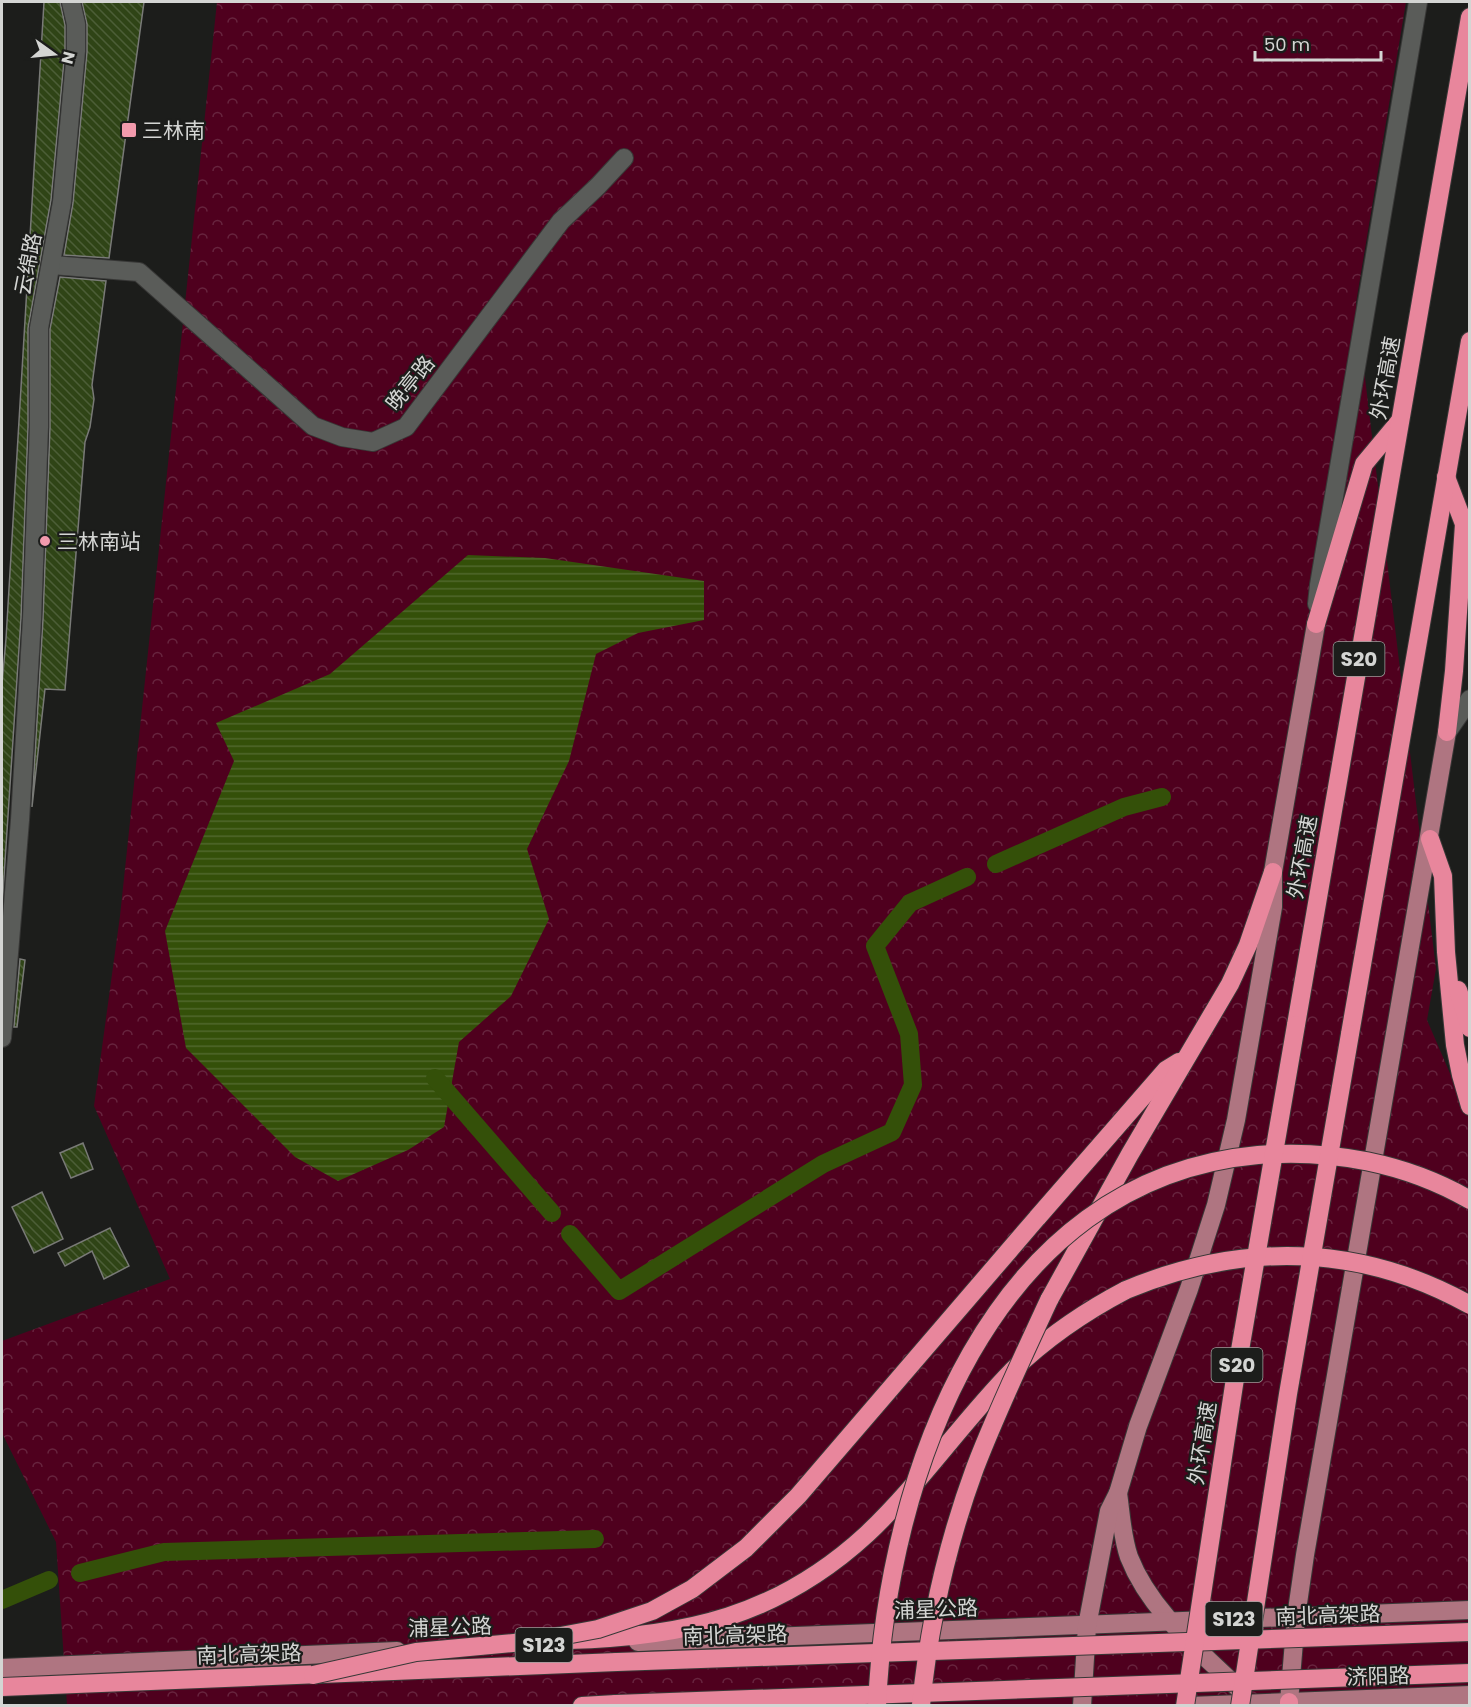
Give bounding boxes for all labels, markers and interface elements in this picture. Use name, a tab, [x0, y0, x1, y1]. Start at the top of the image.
north arrow	[24, 24, 84, 84]
scale bar	[1255, 24, 1381, 62]
text: 50 m	[1264, 32, 1310, 57]
text: N	[55, 49, 81, 67]
place label: 三林南	[142, 116, 205, 145]
marker: 三林南	[120, 121, 138, 139]
street label: 云绵路	[8, 230, 48, 298]
street label: 外环高速	[1363, 334, 1407, 422]
street label: 晚亭路	[379, 349, 441, 417]
place label: 三林南站	[57, 527, 141, 556]
marker: 三林南站	[38, 534, 52, 548]
road number: S20	[1334, 642, 1384, 676]
street label: 外环高速	[1280, 813, 1324, 901]
road number: S20	[1212, 1348, 1262, 1382]
street label: 外环高速	[1181, 1399, 1223, 1487]
street label: 浦星公路	[894, 1593, 978, 1625]
street label: 南北高架路	[1275, 1599, 1381, 1631]
road number: S123	[1206, 1602, 1262, 1636]
street label: 浦星公路	[408, 1611, 492, 1643]
street label: 南北高架路	[682, 1619, 788, 1651]
road number: S123	[516, 1628, 572, 1662]
street label: 南北高架路	[196, 1638, 302, 1670]
street label: 济阳路	[1346, 1660, 1410, 1692]

